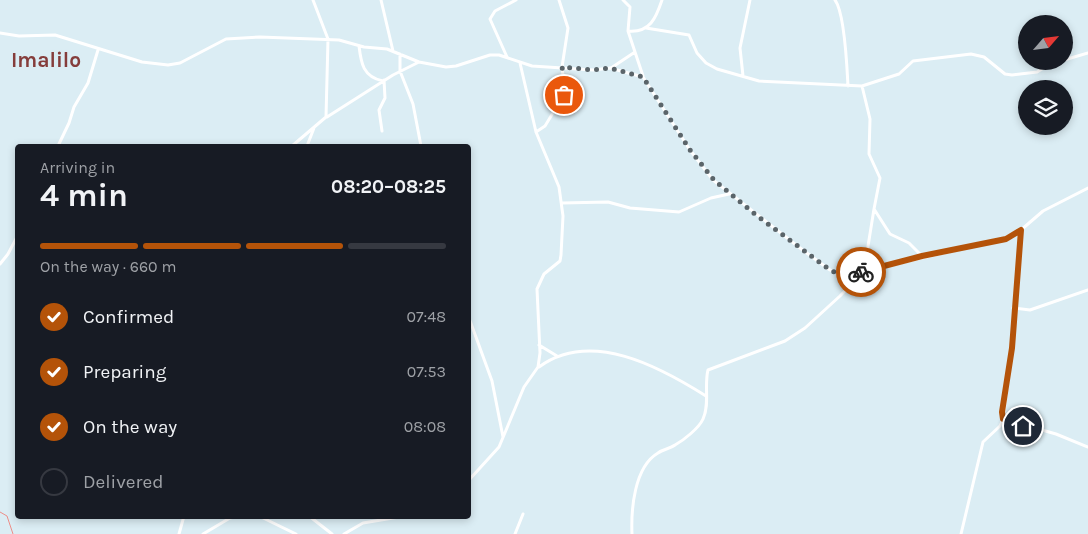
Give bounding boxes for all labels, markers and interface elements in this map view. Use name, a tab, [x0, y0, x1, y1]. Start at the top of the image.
north arrow	[1018, 15, 1072, 70]
map controls	[1018, 15, 1073, 135]
district label: Imalilo	[11, 48, 81, 72]
pin	[543, 74, 585, 116]
button: layers	[1018, 80, 1073, 135]
icon: bag	[550, 81, 578, 109]
text: Arriving in	[40, 158, 115, 177]
text: 08:20–08:25	[331, 176, 446, 198]
text: 4 min	[40, 177, 128, 214]
courier	[836, 247, 886, 297]
text: On the way · 660 m	[40, 257, 176, 276]
icon: bike	[847, 258, 875, 286]
icon: check	[40, 303, 68, 331]
text: Confirmed	[83, 306, 174, 328]
text: 07:48	[407, 307, 446, 326]
icon: check	[40, 358, 68, 386]
text: Preparing	[83, 361, 166, 383]
text: 07:53	[407, 362, 446, 381]
pin	[1002, 405, 1044, 447]
icon: home	[1009, 412, 1037, 440]
icon: check	[40, 413, 68, 441]
text: On the way	[83, 416, 177, 438]
text: 08:08	[404, 417, 446, 436]
text: Delivered	[83, 471, 163, 493]

